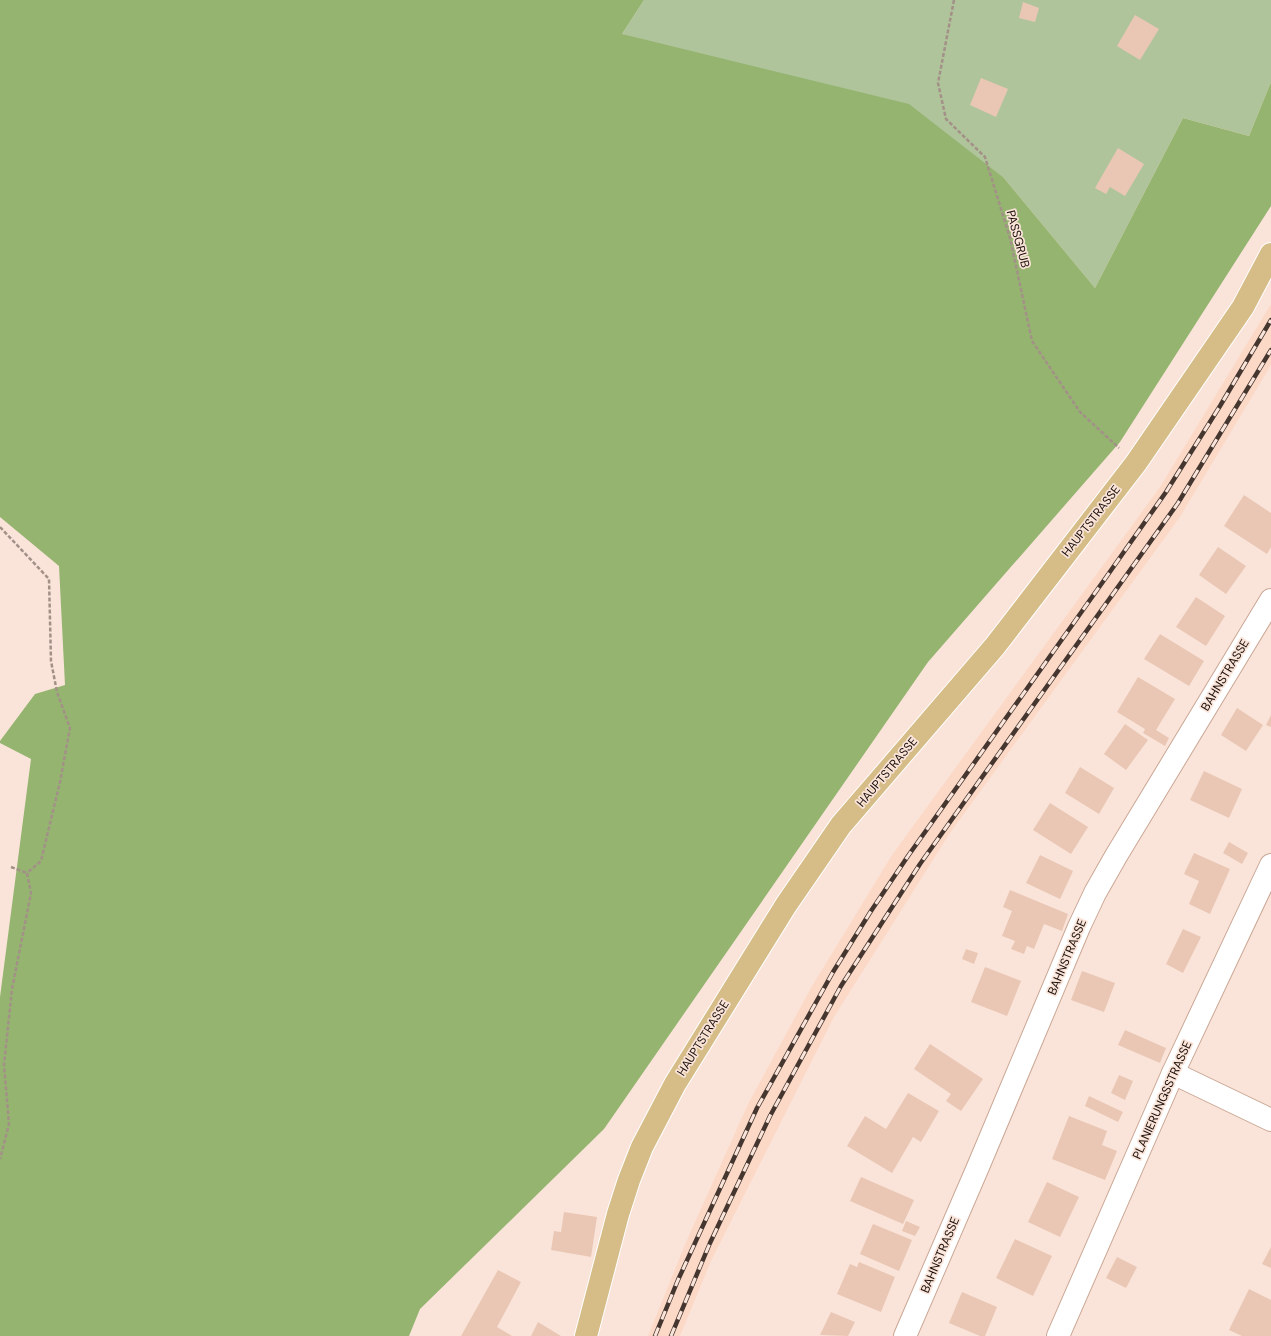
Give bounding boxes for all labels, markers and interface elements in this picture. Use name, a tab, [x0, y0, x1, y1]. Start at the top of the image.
street label: PASSGRUB	[1003, 208, 1033, 270]
street label: HAUPTSTRASSE	[1058, 482, 1124, 560]
street label: BAHNSTRASSE	[1197, 636, 1253, 714]
street label: HAUPTSTRASSE	[853, 734, 921, 810]
street label: BAHNSTRASSE	[1044, 916, 1090, 997]
street label: HAUPTSTRASSE	[673, 997, 733, 1079]
street label: PLANIERUNGSSTRASSE	[1129, 1038, 1195, 1162]
street label: BAHNSTRASSE	[917, 1214, 963, 1295]

